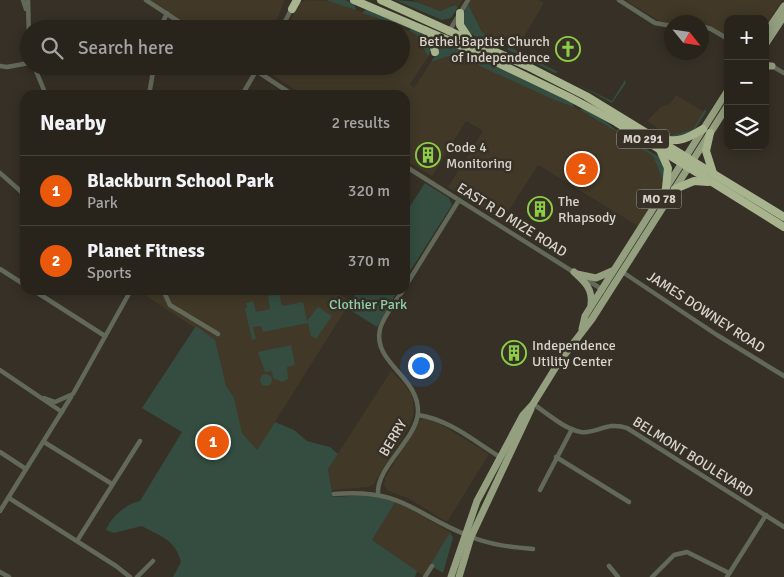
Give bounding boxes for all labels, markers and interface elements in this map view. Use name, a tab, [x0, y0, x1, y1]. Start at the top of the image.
north arrow	[664, 15, 709, 60]
map controls	[724, 15, 769, 150]
button: +	[724, 15, 769, 60]
search box	[20, 20, 410, 75]
place label: Bethel Baptist Church of Independence	[419, 33, 550, 66]
icon: search	[38, 34, 66, 62]
text: Search here	[78, 36, 174, 60]
church icon: Bethel Baptist Church of Independence	[555, 36, 581, 62]
button: −	[724, 60, 769, 105]
button: layers	[724, 105, 769, 150]
text: Nearby	[40, 110, 106, 136]
text: 2 results	[331, 113, 390, 133]
road number: MO 291	[617, 130, 669, 148]
place label: Code 4 Monitoring	[446, 139, 512, 172]
building icon: Code 4 Monitoring	[415, 142, 441, 168]
pin: 2	[566, 150, 598, 188]
text: Blackburn School Park	[87, 169, 274, 193]
street label: EAST R D MIZE ROAD	[454, 179, 570, 261]
text: 1	[52, 181, 60, 201]
text: 320 m	[348, 181, 390, 201]
road number: MO 78	[636, 190, 682, 208]
text: Park	[87, 193, 118, 213]
place label: The Rhapsody	[558, 193, 616, 226]
building icon: The Rhapsody	[527, 196, 553, 222]
text: Planet Fitness	[87, 239, 205, 263]
text: 2	[52, 251, 60, 271]
text: 370 m	[348, 251, 390, 271]
text: Sports	[87, 263, 132, 283]
street label: JAMES DOWNEY ROAD	[644, 267, 768, 357]
park label: Clothier Park	[329, 296, 407, 313]
place label: Independence Utility Center	[532, 337, 616, 370]
building icon: Independence Utility Center	[501, 340, 527, 366]
your location	[408, 353, 434, 379]
street label: BELMONT BOULEVARD	[630, 413, 756, 501]
street label: BERRY	[375, 417, 411, 459]
pin: 1	[197, 423, 229, 461]

